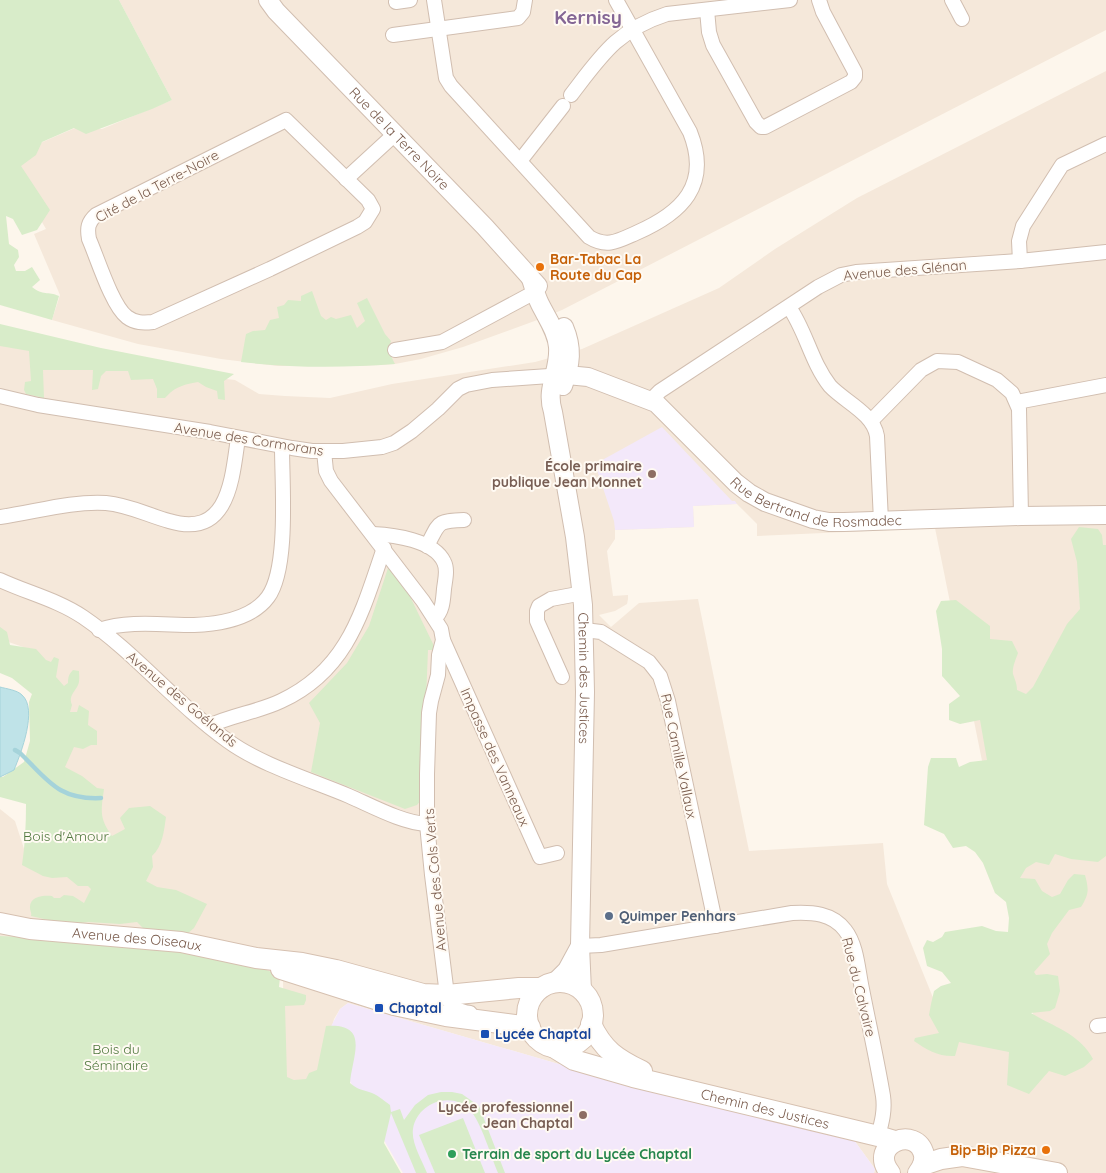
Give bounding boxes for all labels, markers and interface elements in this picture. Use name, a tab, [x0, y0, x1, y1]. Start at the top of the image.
district label: Kernisy	[554, 5, 622, 29]
street label: Rue de la Terre Noire	[345, 83, 453, 194]
street label: Cité de la Terre-Noire	[92, 146, 222, 226]
place label: Bar-Tabac La Route du Cap	[550, 250, 642, 284]
street label: Avenue des Glénan	[843, 256, 967, 284]
marker: Bar-Tabac La Route du Cap	[534, 261, 546, 273]
street label: Avenue des Cormorans	[173, 418, 325, 460]
place label: École primaire publique Jean Monnet	[492, 457, 642, 491]
marker: École primaire publique Jean Monnet	[646, 468, 658, 480]
street label: Rue Bertrand de Rosmadec	[726, 473, 902, 531]
street label: Chemin des Justices	[574, 612, 594, 744]
street label: Avenue des Goélands	[123, 647, 241, 751]
street label: Impasse des Vanneaux	[456, 685, 534, 829]
street label: Rue Camille Vallaux	[657, 692, 701, 820]
street label: Avenue des Cols Verts	[420, 808, 450, 952]
park label: Bois d'Amour	[23, 827, 109, 845]
place label: Quimper Penhars	[619, 907, 736, 925]
marker: Quimper Penhars	[603, 910, 615, 922]
street label: Avenue des Oiseaux	[72, 924, 203, 955]
street label: Rue du Calvaire	[838, 935, 880, 1039]
place label: Chaptal	[389, 999, 442, 1017]
marker: Chaptal	[373, 1002, 385, 1014]
place label: Lycée Chaptal	[495, 1025, 591, 1043]
marker: Lycée Chaptal	[479, 1028, 491, 1040]
park label: Bois du Séminaire	[84, 1040, 148, 1074]
street label: Chemin des Justices	[699, 1085, 831, 1133]
place label: Lycée professionnel Jean Chaptal	[438, 1098, 573, 1132]
marker: Lycée professionnel Jean Chaptal	[577, 1109, 589, 1121]
place label: Bip-Bip Pizza	[950, 1141, 1036, 1159]
marker: Bip-Bip Pizza	[1040, 1144, 1052, 1156]
place label: Terrain de sport du Lycée Chaptal	[462, 1145, 692, 1163]
marker: Terrain de sport du Lycée Chaptal	[446, 1148, 458, 1160]

